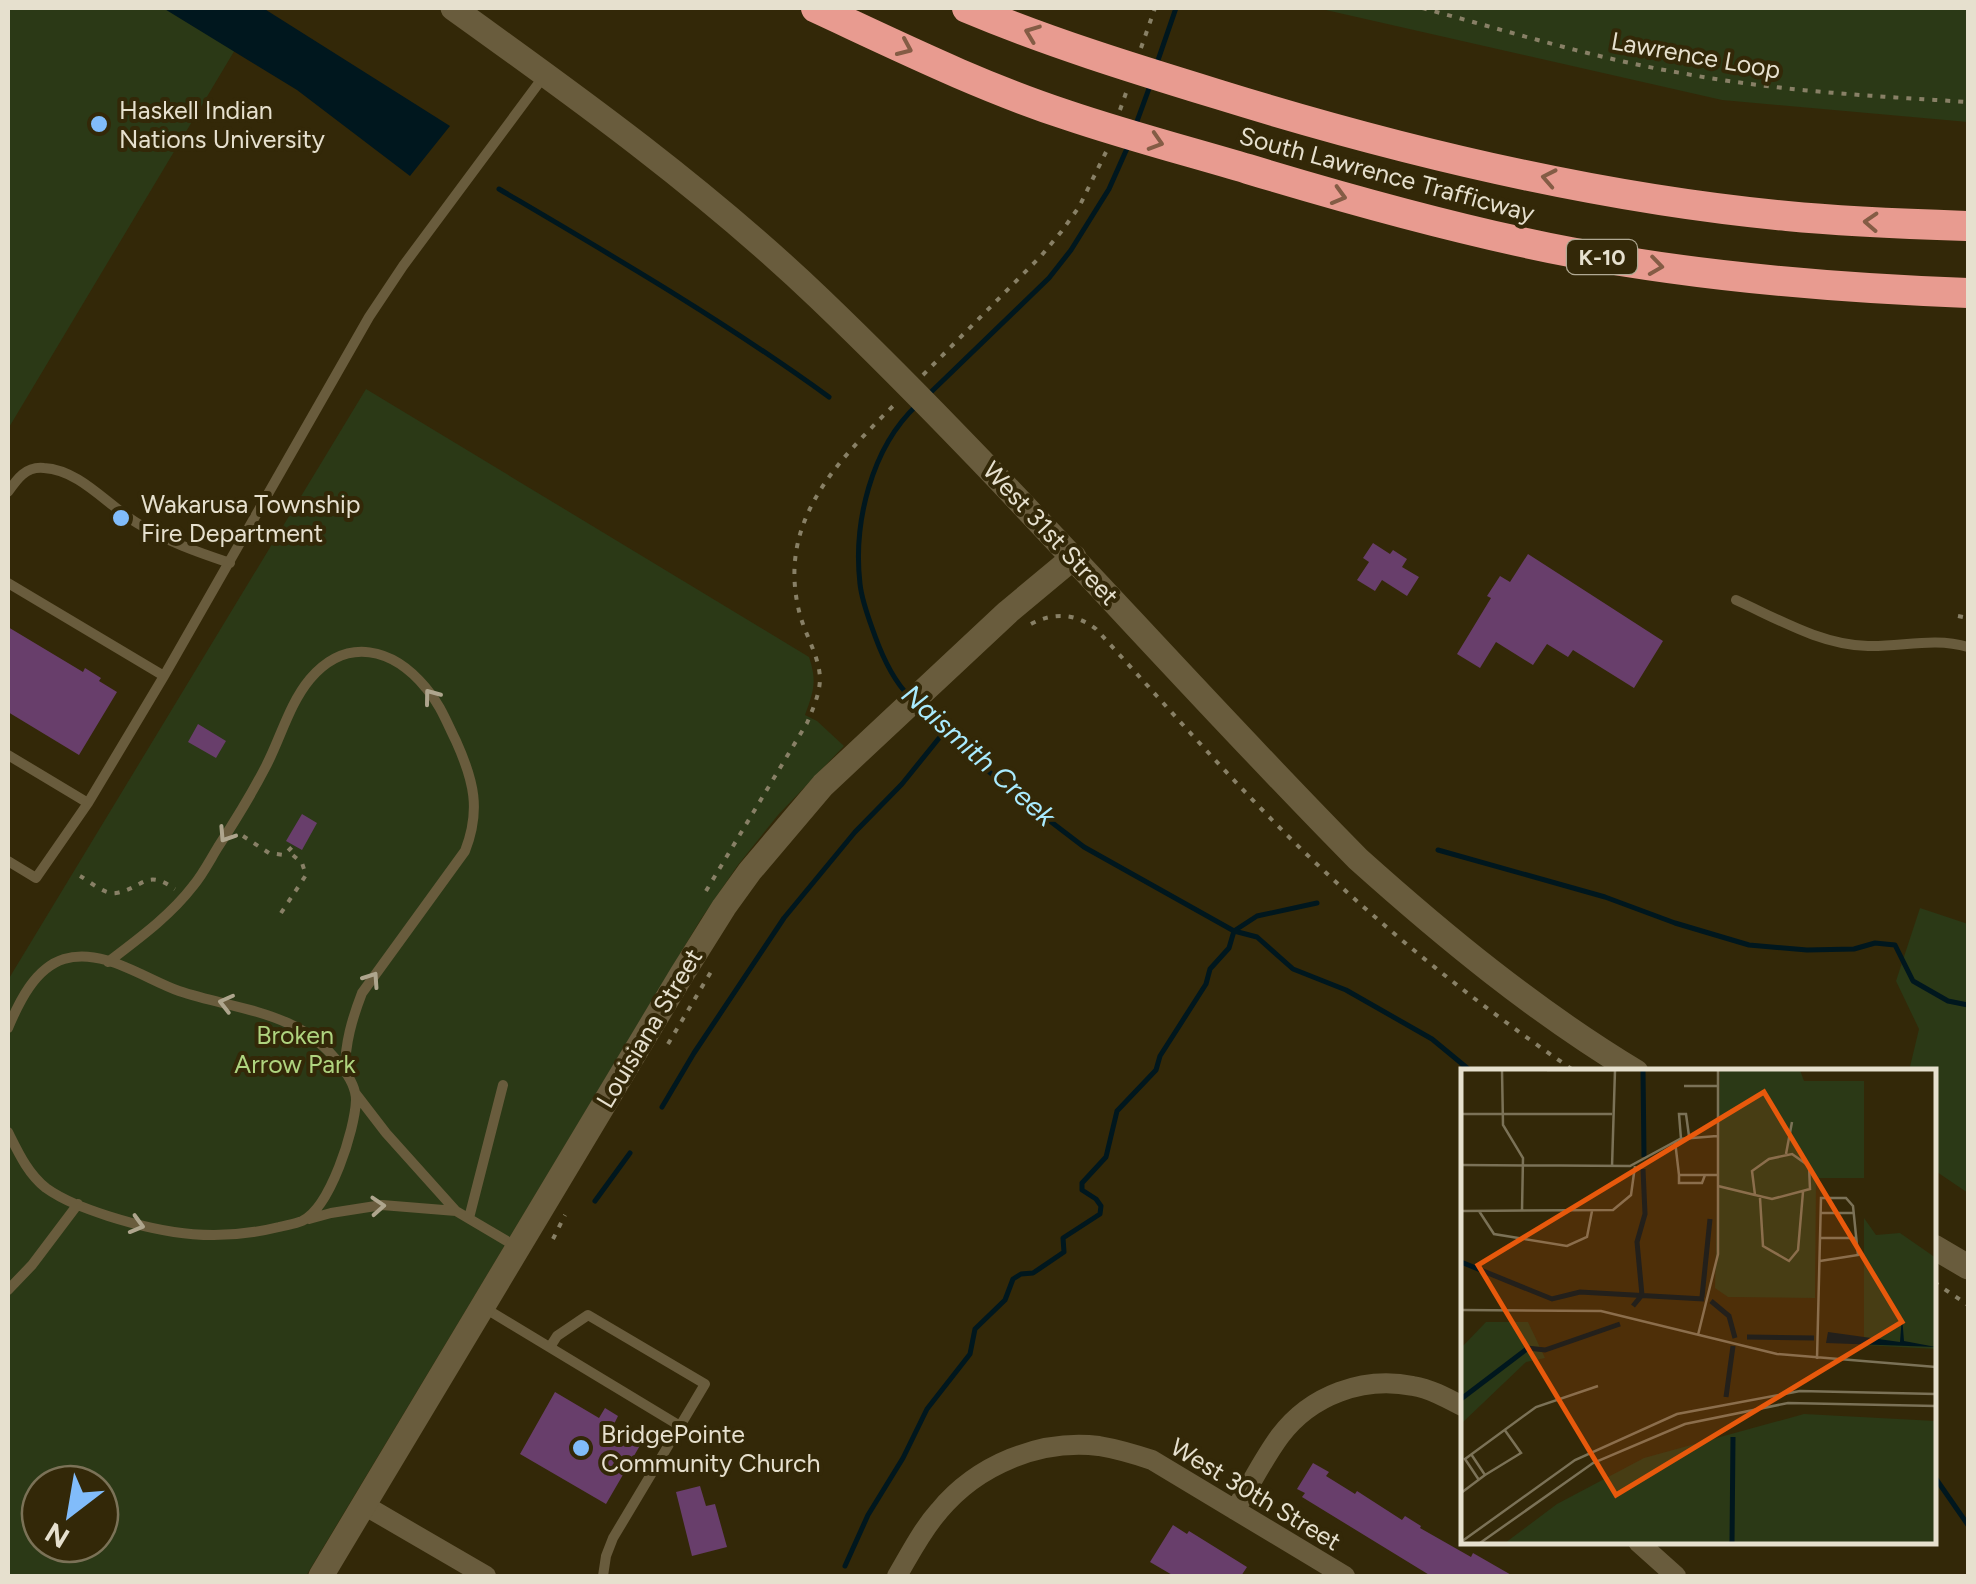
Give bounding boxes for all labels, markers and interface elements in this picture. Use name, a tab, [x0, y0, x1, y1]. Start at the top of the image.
one-way arrow	[1024, 25, 1041, 45]
street label: Lawrence Loop	[1609, 25, 1783, 85]
one-way arrow	[895, 36, 913, 56]
place label: Haskell Indian Nations University	[119, 95, 325, 154]
marker: Haskell Indian Nations University	[88, 113, 110, 135]
street label: South Lawrence Trafficway	[1236, 120, 1538, 228]
one-way arrow	[1147, 130, 1164, 151]
one-way arrow	[1541, 169, 1558, 190]
one-way arrow	[1330, 184, 1347, 205]
one-way arrow	[1863, 212, 1879, 233]
road number: K-10	[1567, 240, 1637, 274]
one-way arrow	[1649, 255, 1665, 276]
street label: West 31st Street	[977, 455, 1125, 611]
place label: Wakarusa Township Fire Department	[141, 489, 360, 548]
marker: Wakarusa Township Fire Department	[110, 507, 132, 529]
water label: Naismith Creek	[895, 677, 1064, 834]
one-way arrow	[426, 689, 443, 707]
one-way arrow	[219, 825, 238, 843]
street label: Louisiana Street	[590, 943, 708, 1113]
one-way arrow	[359, 972, 378, 990]
one-way arrow	[218, 994, 235, 1015]
park label: Broken Arrow Park	[234, 1020, 357, 1079]
inset map	[1461, 1069, 1936, 1544]
one-way arrow	[371, 1196, 387, 1218]
one-way arrow	[128, 1213, 145, 1234]
place label: BridgePointe Community Church	[601, 1419, 820, 1478]
street label: West 30th Street	[1166, 1431, 1346, 1557]
marker: BridgePointe Community Church	[570, 1437, 592, 1459]
north arrow	[20, 1464, 120, 1564]
text: N	[39, 1515, 75, 1556]

